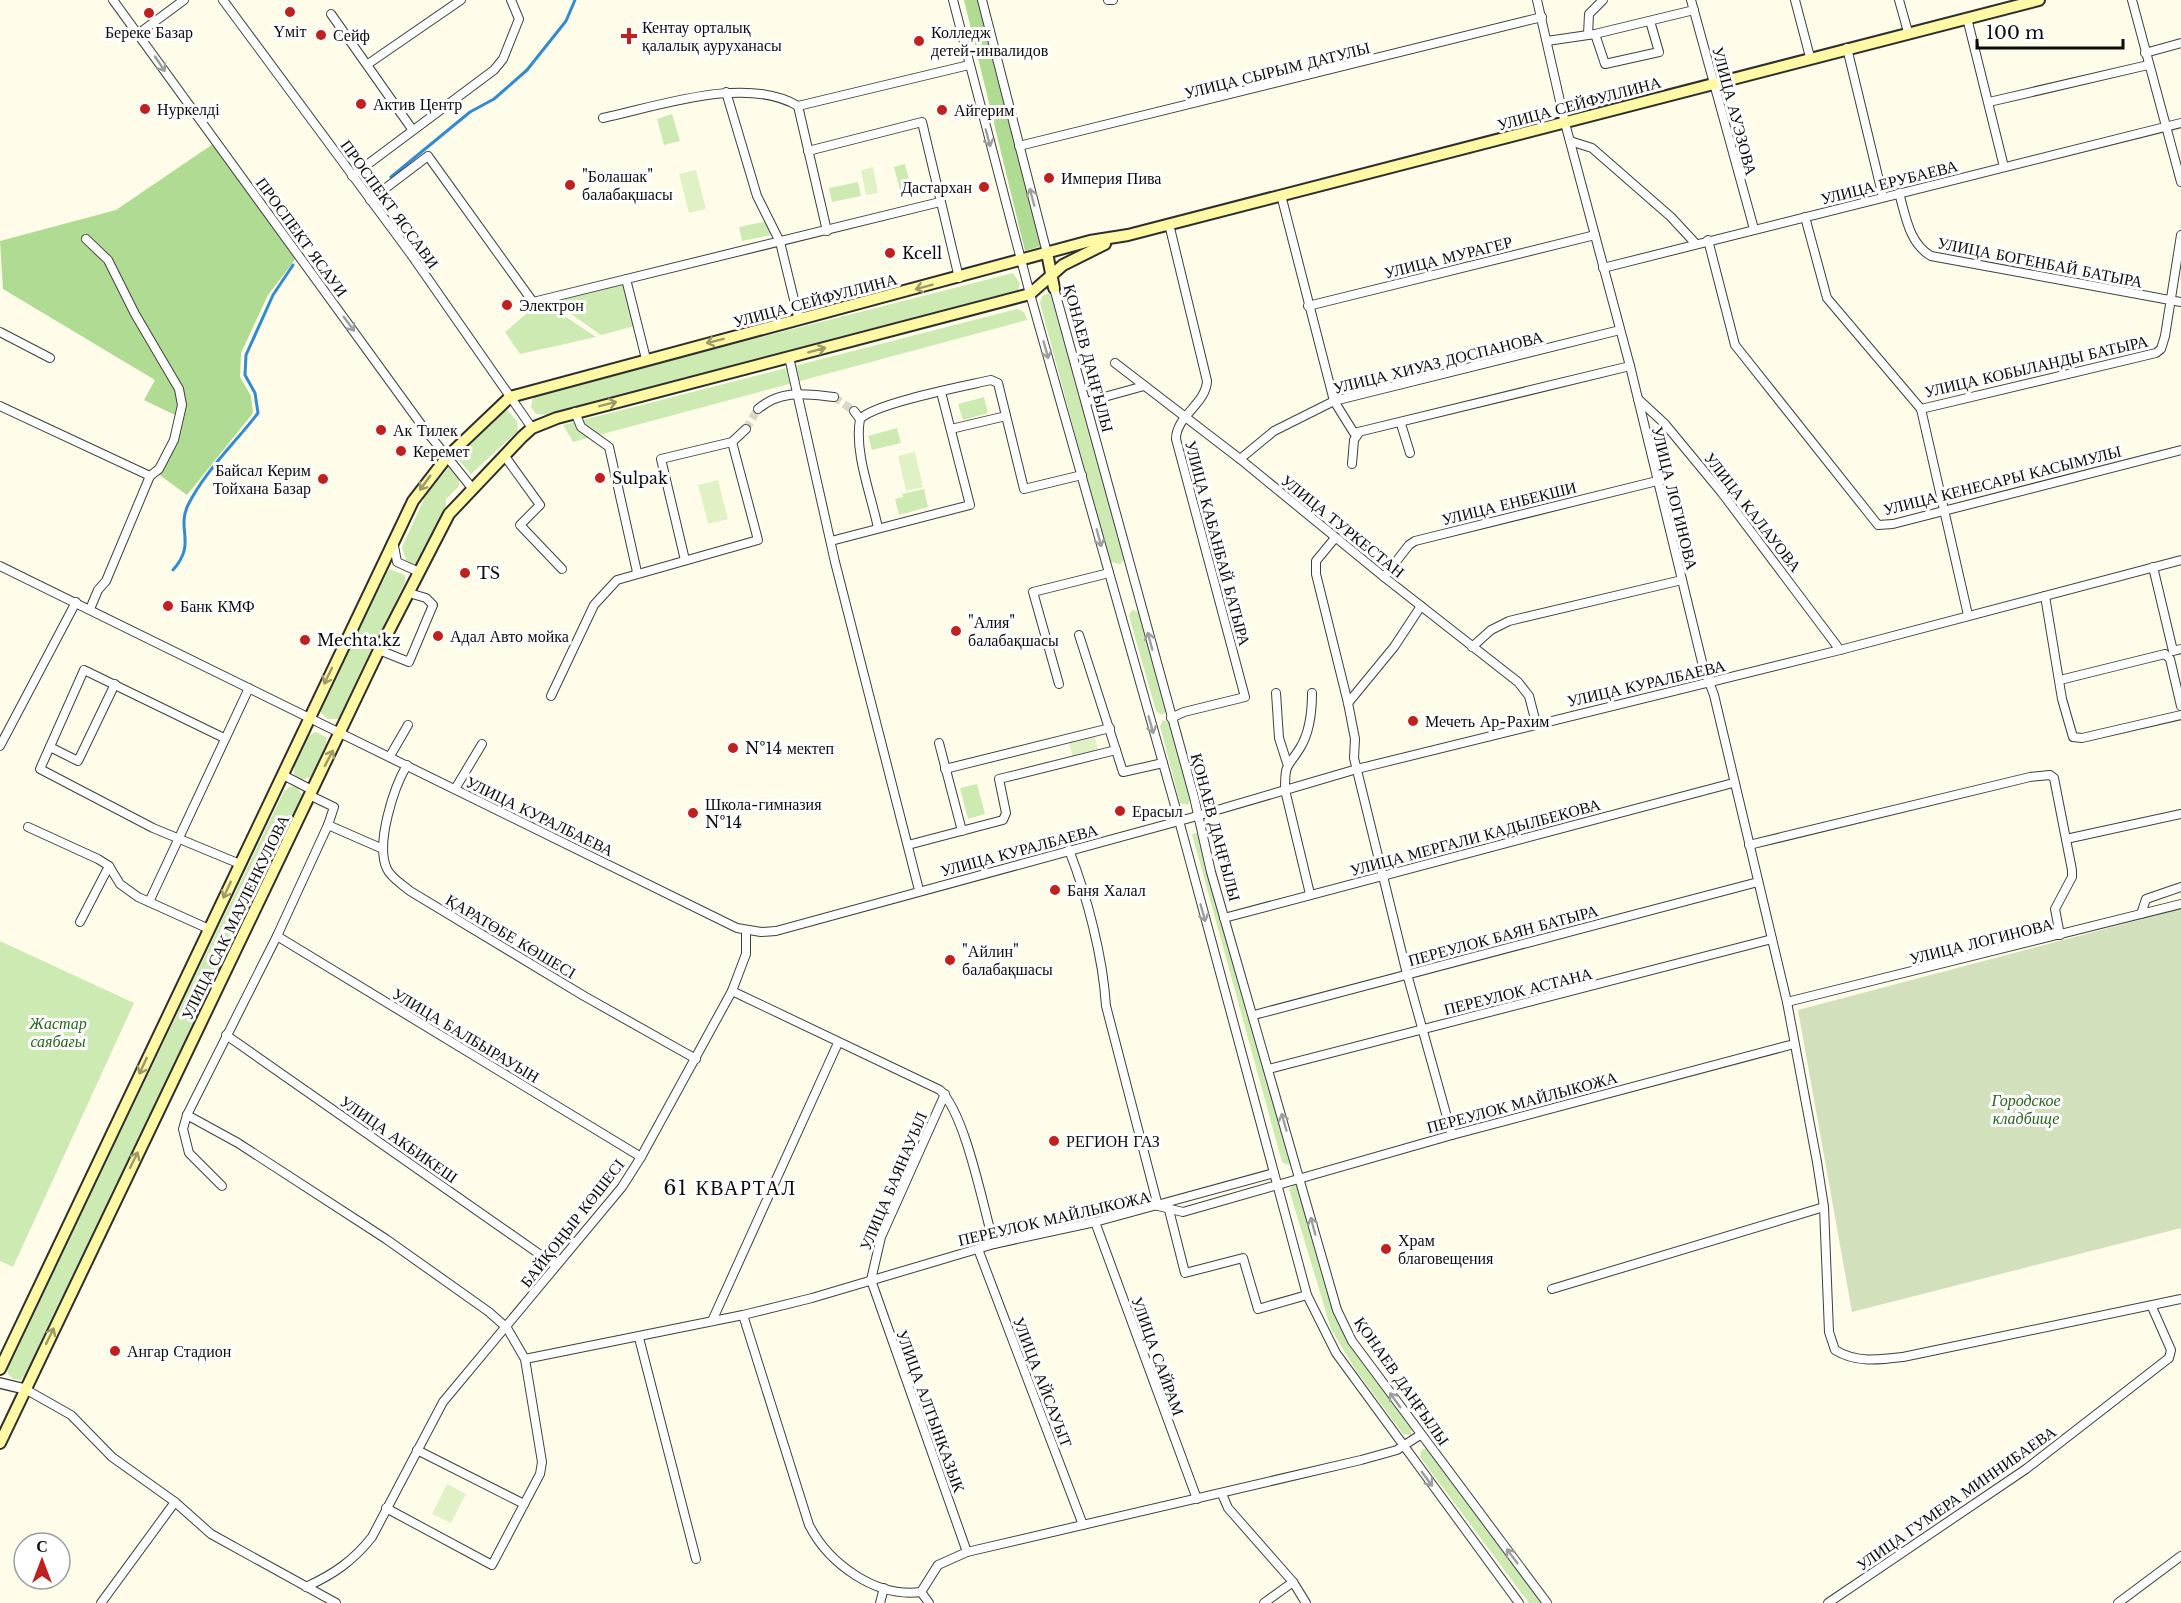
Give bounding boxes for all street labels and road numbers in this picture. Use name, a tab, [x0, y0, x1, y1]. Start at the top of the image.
street label: УЛИЦА СЫРЫМ ДАТУЛЫ	[1182, 37, 1372, 103]
street label: УЛИЦА АУЭЗОВА	[1708, 44, 1762, 178]
street label: УЛИЦА СЕЙФУЛЛИНА	[1495, 71, 1664, 135]
street label: ПРОСПЕКТ ЯССАВИ	[337, 136, 444, 273]
street label: УЛИЦА ЕРУБАЕВА	[1818, 155, 1960, 209]
street label: ПРОСПЕКТ ЯСАУИ	[252, 173, 352, 301]
street label: УЛИЦА МУРАГЕР	[1382, 231, 1514, 283]
street label: УЛИЦА БОГЕНБАЙ БАТЫРА	[1936, 232, 2145, 292]
street label: УЛИЦА СЕЙФУЛЛИНА	[731, 268, 900, 332]
street label: ҚОНАЕВ ДАҢҒЫЛЫ	[1060, 282, 1118, 434]
street label: УЛИЦА ХИУАЗ ДОСПАНОВА	[1331, 326, 1545, 398]
street label: УЛИЦА КОБЫЛАНДЫ БАТЫРА	[1922, 330, 2150, 402]
street label: УЛИЦА ЛОГИНОВА	[1647, 424, 1703, 572]
street label: УЛИЦА КАБАНБАЙ БАТЫРА	[1181, 438, 1255, 648]
street label: УЛИЦА КЕНЕСАРЫ КАСЫМУЛЫ	[1881, 441, 2123, 519]
street label: УЛИЦА КАЛАУОВА	[1700, 448, 1806, 576]
street label: УЛИЦА ТУРКЕСТАН	[1277, 470, 1409, 582]
street label: УЛИЦА ЕНБЕКШИ	[1439, 476, 1579, 529]
street label: УЛИЦА КУРАЛБАЕВА	[1565, 655, 1728, 711]
street label: ҚОНАЕВ ДАҢҒЫЛЫ	[1187, 751, 1245, 903]
street label: УЛИЦА КУРАЛБАЕВА	[463, 771, 618, 861]
street label: УЛИЦА МЕРГАЛИ КАДЫЛБЕКОВА	[1348, 794, 1603, 880]
street label: УЛИЦА САК МАУЛЕНКУЛОВА	[176, 811, 294, 1023]
street label: УЛИЦА КУРАЛБАЕВА	[938, 819, 1100, 881]
street label: ҚАРАТӨБЕ КӨШЕСІ	[442, 889, 580, 983]
street label: ПЕРЕУЛОК БАЯН БАТЫРА	[1406, 900, 1601, 970]
street label: УЛИЦА ЛОГИНОВА	[1907, 913, 2055, 969]
street label: ПЕРЕУЛОК АСТАНА	[1442, 963, 1595, 1019]
street label: УЛИЦА БАЛБЫРАУЫН	[389, 983, 544, 1087]
street label: ПЕРЕУЛОК МАЙЛЫКОЖА	[1424, 1067, 1620, 1137]
street label: УЛИЦА АКБИКЕШ	[336, 1091, 462, 1187]
street label: УЛИЦА БАЯНАУЫЛ	[855, 1109, 931, 1253]
street label: БАЙҚОҢЫР КӨШЕСІ	[516, 1155, 628, 1291]
street label: ПЕРЕУЛОК МАЙЛЫКОЖА	[956, 1186, 1152, 1250]
street label: УЛИЦА САЙРАМ	[1127, 1294, 1189, 1418]
street label: ҚОНАЕВ ДАҢҒЫЛЫ	[1350, 1313, 1454, 1449]
street label: УЛИЦА АЙСАУЫТ	[1009, 1314, 1077, 1450]
street label: УЛИЦА АЛТЫНКАЗЫК	[892, 1327, 970, 1495]
street label: УЛИЦА ГУМЕРА МИННИБАЕВА	[1852, 1421, 2060, 1575]

